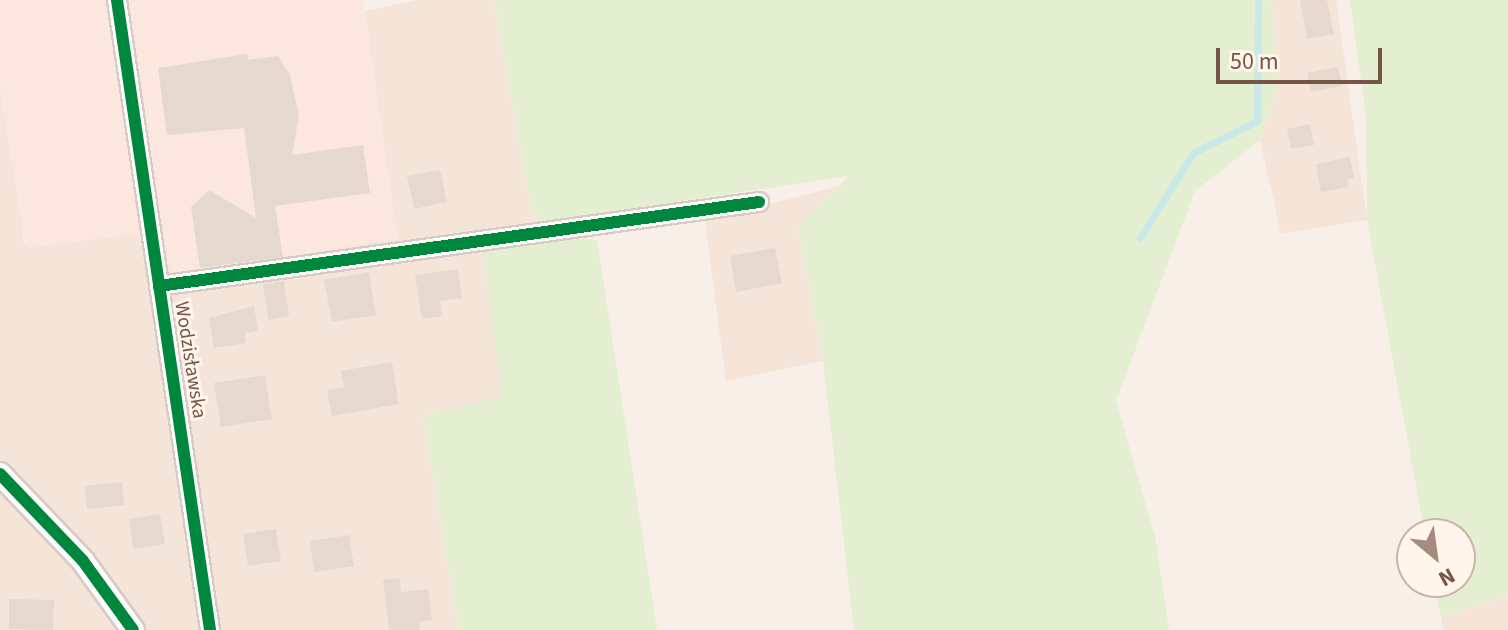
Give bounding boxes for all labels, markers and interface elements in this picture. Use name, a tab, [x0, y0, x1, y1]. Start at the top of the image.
scale bar	[1220, 32, 1386, 82]
text: 50 m	[1230, 44, 1279, 79]
street label: Wodzisławska	[169, 300, 211, 420]
north arrow	[1396, 518, 1476, 598]
text: N	[1433, 560, 1461, 595]

